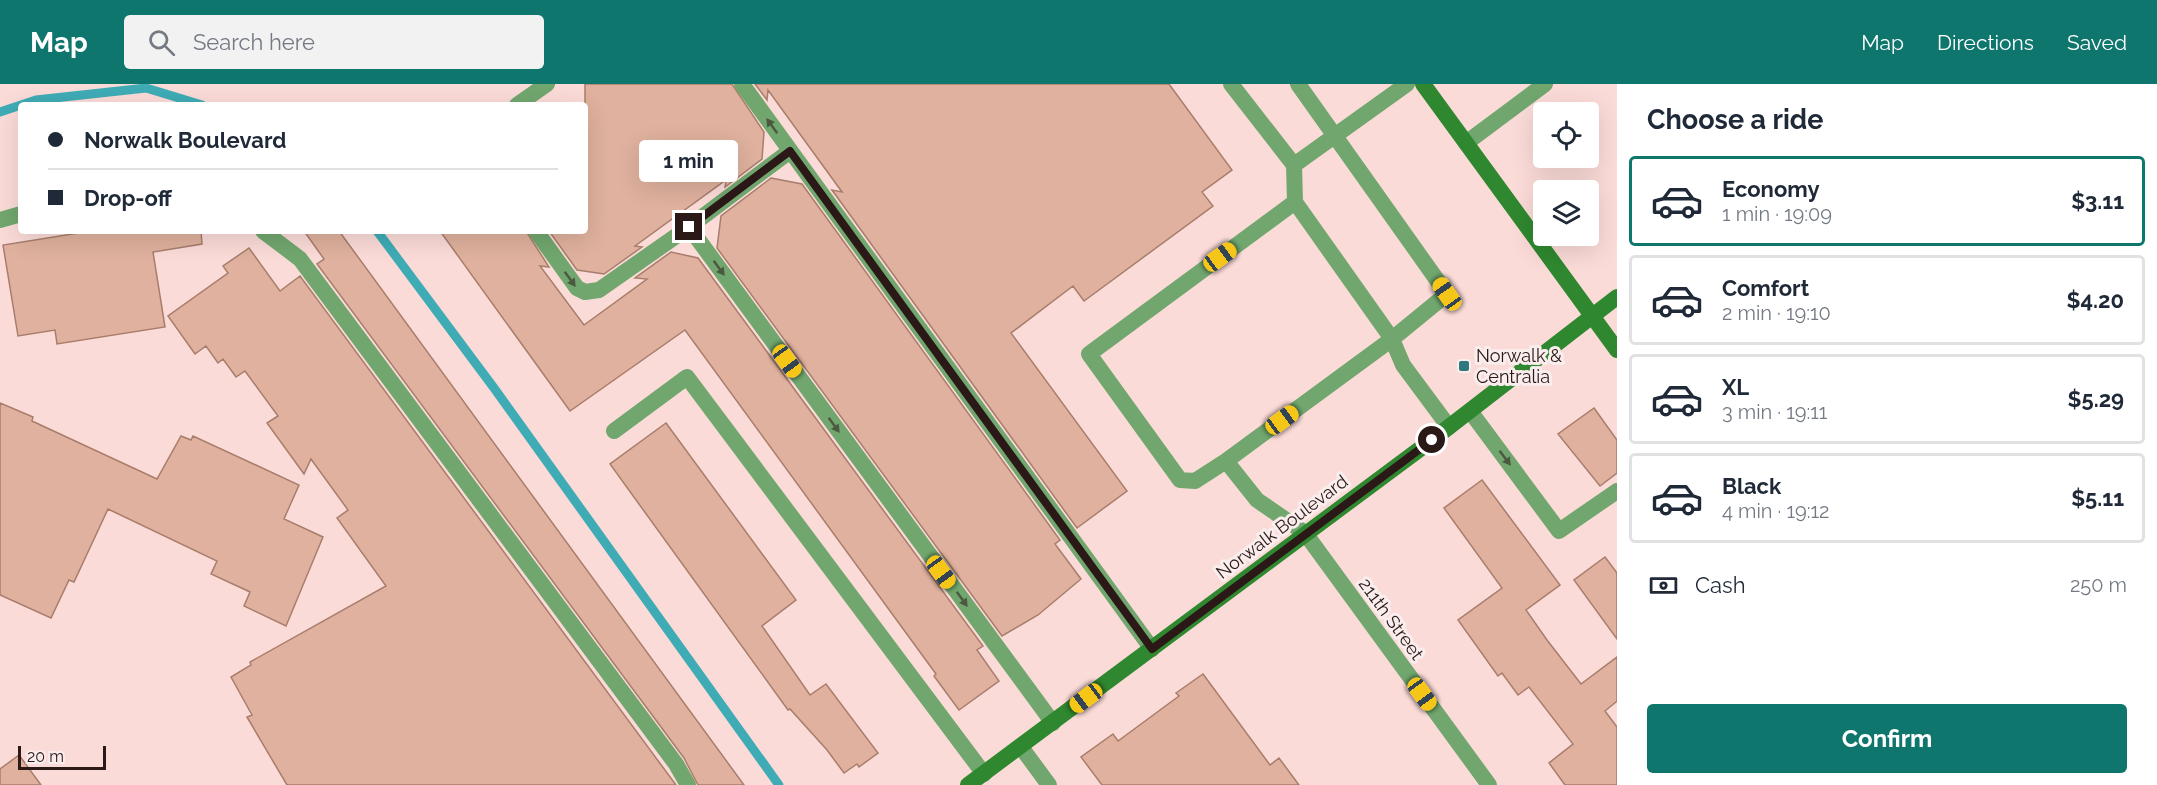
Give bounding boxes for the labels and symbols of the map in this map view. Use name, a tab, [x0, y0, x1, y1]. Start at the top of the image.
one-way arrow	[766, 118, 778, 134]
callout: 1 min	[640, 140, 738, 182]
route end	[675, 213, 702, 240]
car	[1200, 239, 1240, 275]
one-way arrow	[713, 259, 725, 275]
one-way arrow	[564, 270, 576, 286]
car	[1429, 274, 1465, 314]
car	[769, 341, 805, 381]
place label: Norwalk & Centralia	[1476, 345, 1562, 387]
marker: Norwalk & Centralia	[1457, 359, 1471, 373]
car	[1262, 402, 1302, 438]
one-way arrow	[828, 417, 840, 433]
route start	[1418, 426, 1445, 453]
one-way arrow	[1499, 450, 1512, 466]
street label: Norwalk Boulevard	[1212, 470, 1352, 583]
car	[923, 552, 959, 592]
street label: 211th Street	[1355, 574, 1428, 664]
one-way arrow	[955, 592, 967, 607]
car	[1404, 674, 1440, 714]
car	[1066, 680, 1106, 716]
scale bar	[18, 743, 106, 770]

